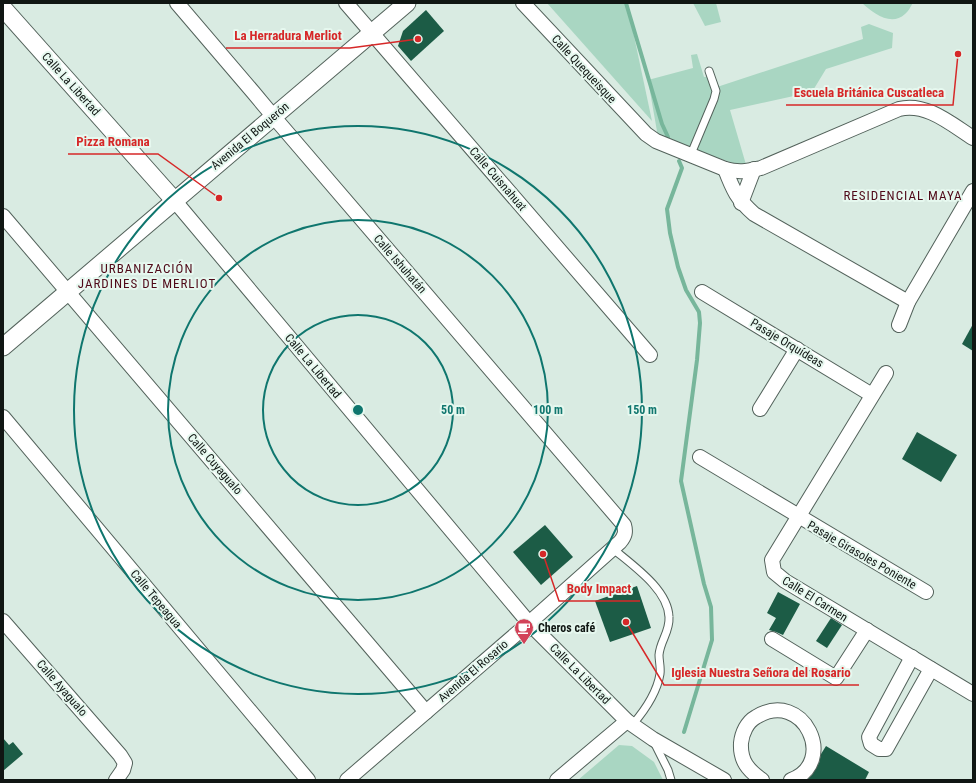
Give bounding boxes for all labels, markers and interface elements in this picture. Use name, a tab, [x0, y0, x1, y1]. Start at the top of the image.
callout: La Herradura Merliot	[226, 23, 350, 48]
text: La Herradura Merliot	[234, 28, 342, 43]
street label: Calle Quequeisque	[549, 32, 619, 106]
street label: Calle La Libertad	[39, 50, 103, 118]
callout: Escuela Británica Cuscatleca	[786, 80, 953, 105]
text: Escuela Británica Cuscatleca	[794, 85, 944, 100]
street label: Avenida El Boquerón	[208, 99, 292, 173]
callout: Pizza Romana	[68, 129, 158, 154]
text: Pizza Romana	[76, 134, 150, 149]
street label: Calle Cuisnahuat	[467, 144, 530, 214]
district label: RESIDENCIAL MAYA	[843, 188, 963, 203]
street label: Calle Ishuhatán	[371, 232, 429, 296]
district label: URBANIZACIÓN JARDINES DE MERLIOT	[78, 261, 216, 291]
street label: Pasaje Orquídeas	[748, 316, 826, 370]
street label: Calle La Libertad	[282, 331, 344, 401]
centre of rings	[351, 403, 365, 417]
text: 50 m	[441, 403, 465, 417]
text: 100 m	[533, 403, 563, 417]
text: 150 m	[627, 403, 657, 417]
street label: Calle Cuyagualo	[185, 431, 245, 497]
street label: Pasaje Girasoles Poniente	[805, 518, 919, 592]
street label: Calle Tepeagua	[127, 567, 185, 631]
street label: Calle El Carmen	[780, 573, 850, 625]
callout: Body Impact	[559, 576, 640, 601]
text: Body Impact	[567, 581, 631, 596]
cafe icon: Cheros café	[513, 617, 535, 645]
place label: Cheros café	[538, 621, 595, 635]
street label: Avenida El Rosario	[435, 637, 511, 705]
street label: Calle La Libertad	[547, 641, 613, 707]
street label: Calle Ayagualo	[34, 657, 90, 719]
callout: Iglesia Nuestra Señora del Rosario	[664, 660, 859, 685]
text: Iglesia Nuestra Señora del Rosario	[671, 665, 851, 680]

